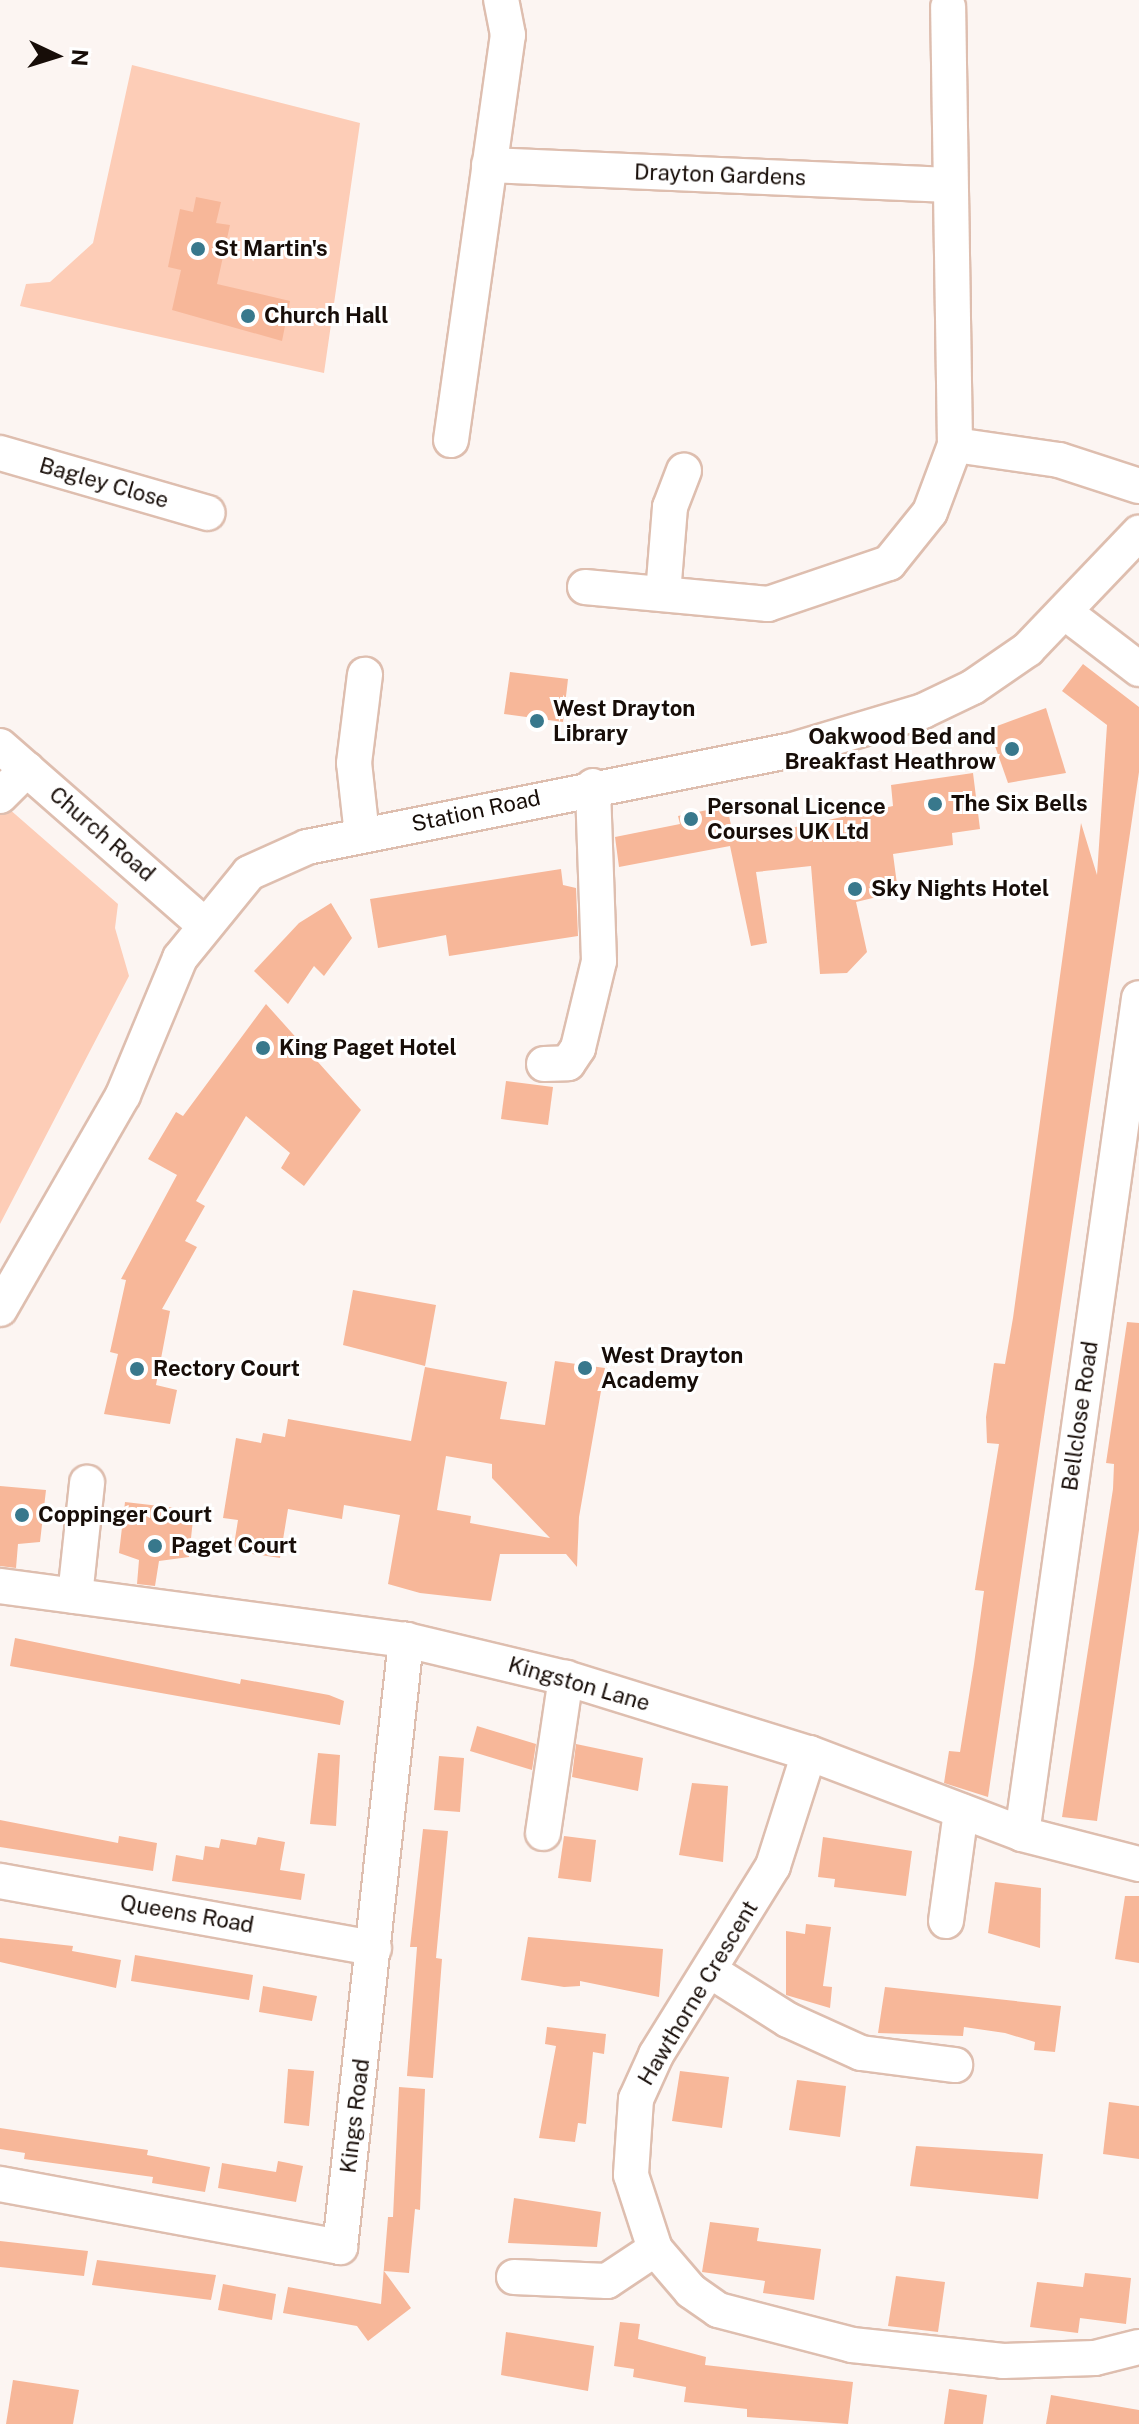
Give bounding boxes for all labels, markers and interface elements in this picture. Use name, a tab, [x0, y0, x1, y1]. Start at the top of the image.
north arrow	[16, 16, 96, 96]
text: N	[66, 48, 94, 67]
street label: Drayton Gardens	[634, 159, 806, 191]
place label: St Martin's	[214, 236, 328, 262]
marker: St Martin's	[189, 240, 207, 258]
place label: Church Hall	[264, 303, 389, 329]
marker: Church Hall	[239, 307, 257, 325]
street label: Bagley Close	[36, 452, 172, 514]
place label: West Drayton Library	[553, 695, 695, 746]
marker: West Drayton Library	[528, 712, 546, 730]
place label: Oakwood Bed and Breakfast Heathrow	[785, 723, 996, 774]
marker: Oakwood Bed and Breakfast Heathrow	[1003, 740, 1021, 758]
street label: Church Road	[44, 781, 160, 887]
street label: Station Road	[409, 784, 543, 838]
place label: The Six Bells	[951, 791, 1088, 817]
place label: Personal Licence Courses UK Ltd	[707, 793, 886, 844]
marker: The Six Bells	[926, 795, 944, 813]
marker: Personal Licence Courses UK Ltd	[682, 810, 700, 828]
place label: Sky Nights Hotel	[871, 876, 1049, 902]
marker: Sky Nights Hotel	[846, 880, 864, 898]
place label: King Paget Hotel	[279, 1035, 457, 1061]
marker: King Paget Hotel	[254, 1039, 272, 1057]
street label: Bellclose Road	[1056, 1339, 1104, 1493]
place label: West Drayton Academy	[601, 1342, 743, 1394]
place label: Rectory Court	[153, 1356, 300, 1382]
marker: West Drayton Academy	[576, 1359, 594, 1377]
marker: Rectory Court	[128, 1360, 146, 1378]
place label: Coppinger Court	[38, 1502, 212, 1528]
marker: Coppinger Court	[13, 1506, 31, 1524]
place label: Paget Court	[171, 1533, 297, 1559]
marker: Paget Court	[146, 1537, 164, 1555]
street label: Kingston Lane	[505, 1651, 653, 1717]
street label: Queens Road	[118, 1889, 256, 1939]
street label: Hawthorne Crescent	[632, 1896, 764, 2090]
street label: Kings Road	[335, 2057, 375, 2175]

